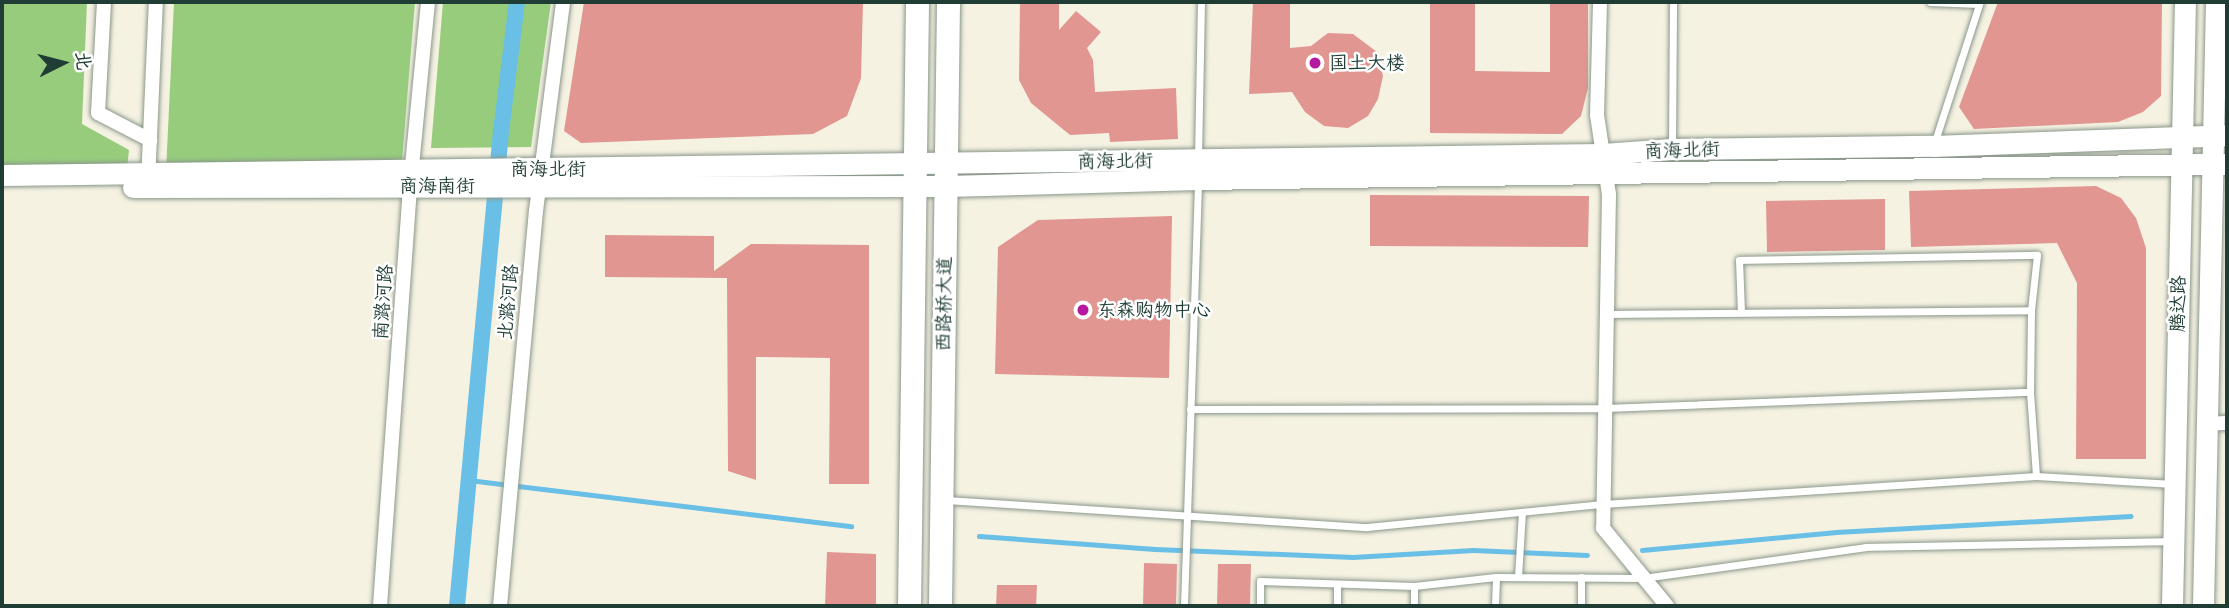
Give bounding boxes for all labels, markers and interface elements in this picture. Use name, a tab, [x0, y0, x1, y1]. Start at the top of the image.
north arrow	[28, 28, 98, 98]
text: 北	[70, 50, 98, 72]
place label: 国土大楼	[1329, 52, 1405, 74]
marker: 国土大楼	[1307, 55, 1323, 71]
street label: 商海北街	[1644, 137, 1720, 163]
street label: 商海北街	[1077, 149, 1153, 173]
street label: 商海北街	[510, 158, 586, 180]
street label: 商海南街	[399, 175, 475, 197]
street label: 西路桥大道	[932, 256, 956, 352]
street label: 南潞河路	[369, 263, 397, 341]
street label: 北潞河路	[493, 263, 523, 341]
street label: 腾达路	[2166, 275, 2190, 333]
place label: 东森购物中心	[1097, 299, 1211, 321]
marker: 东森购物中心	[1075, 302, 1091, 318]

